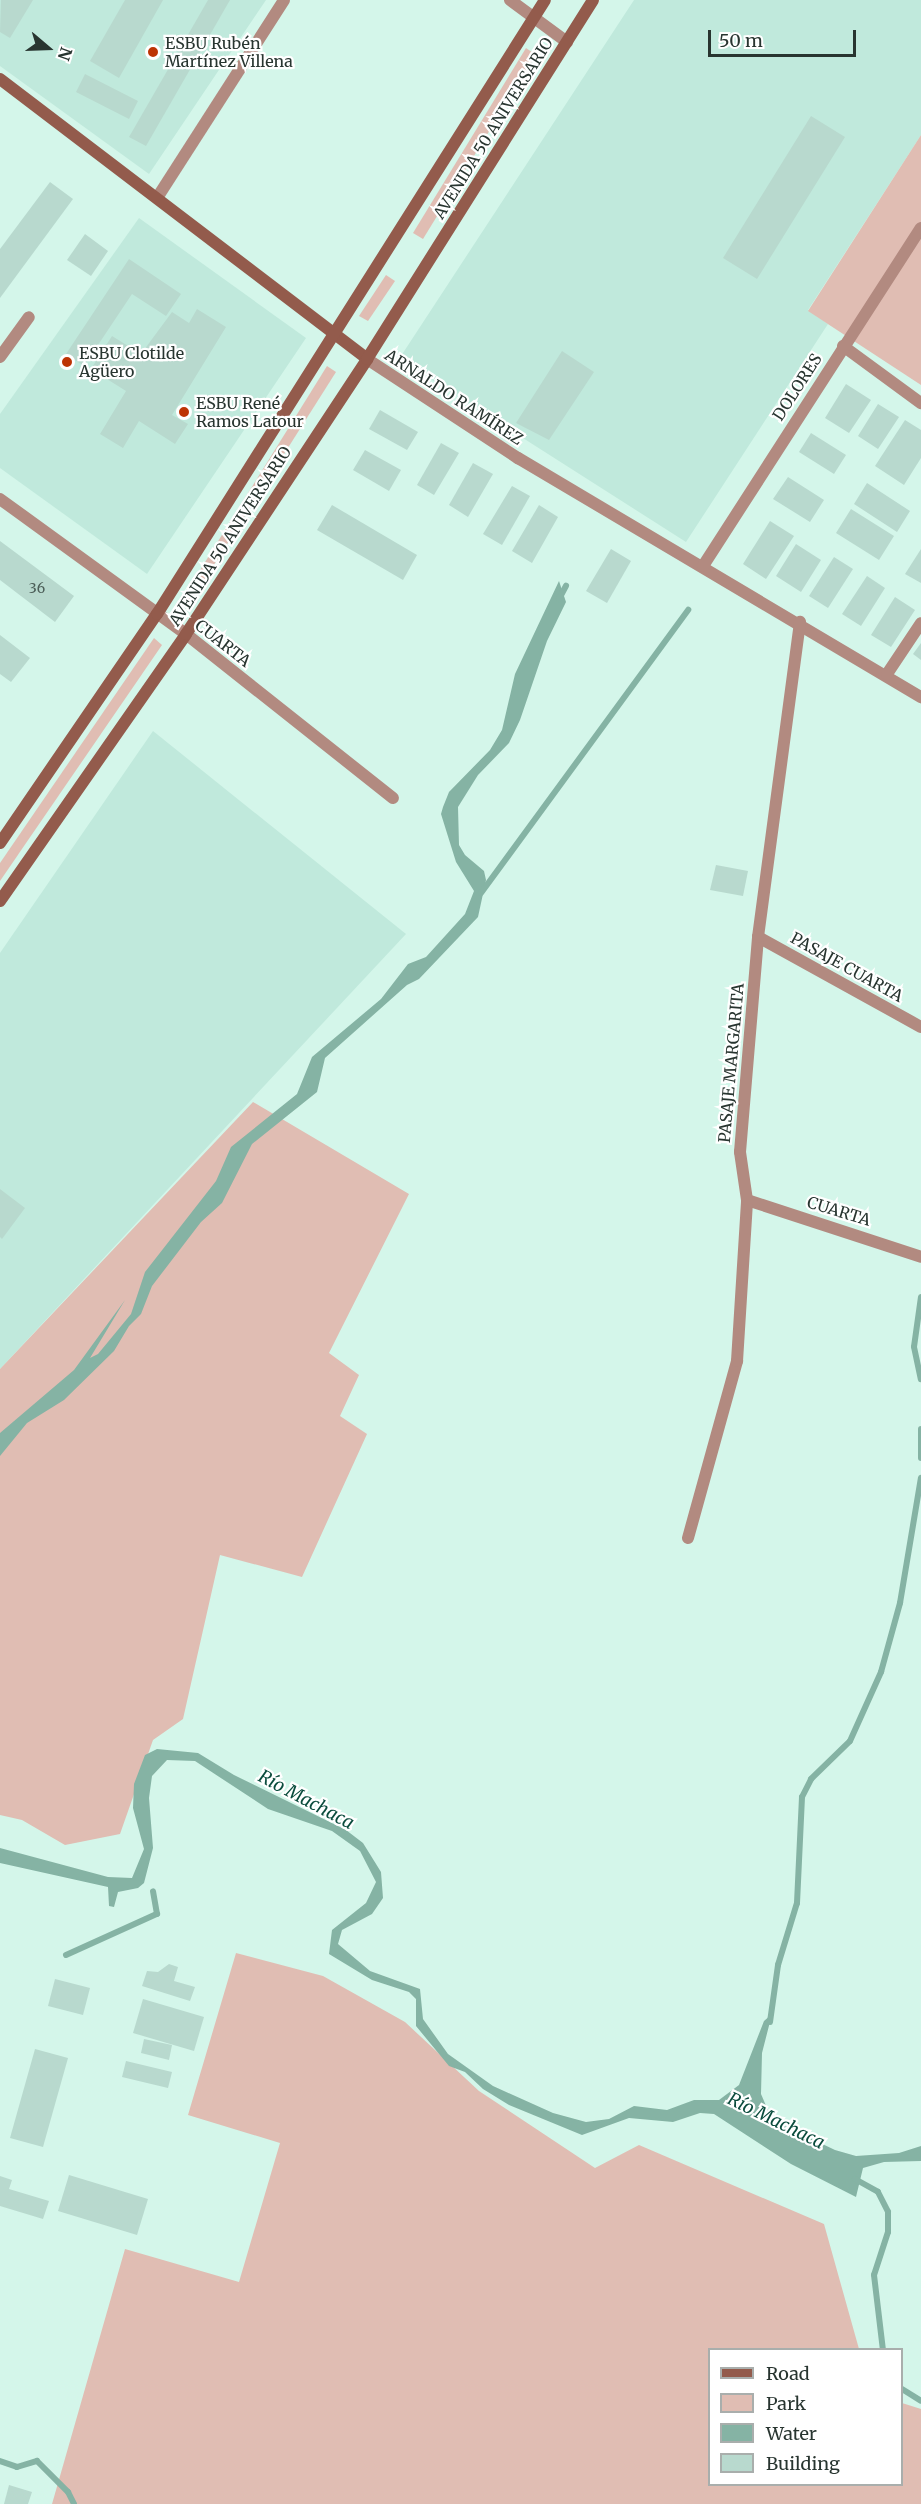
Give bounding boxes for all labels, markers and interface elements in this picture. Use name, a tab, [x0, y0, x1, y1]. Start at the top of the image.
north arrow	[18, 18, 78, 78]
scale bar	[711, 18, 860, 56]
text: 50 m	[719, 29, 763, 52]
place label: ESBU Rubén Martínez Villena	[165, 33, 293, 71]
street label: AVENIDA 50 ANIVERSARIO	[429, 34, 557, 222]
text: N	[54, 45, 77, 63]
marker: ESBU Rubén Martínez Villena	[146, 45, 160, 59]
place label: ESBU Clotilde Agüero	[79, 343, 184, 381]
street label: ARNALDO RAMÍREZ	[381, 345, 527, 449]
street label: DOLORES	[768, 350, 826, 424]
marker: ESBU Clotilde Agüero	[60, 355, 74, 369]
place label: ESBU René Ramos Latour	[196, 393, 304, 431]
marker: ESBU René Ramos Latour	[177, 405, 191, 419]
street label: AVENIDA 50 ANIVERSARIO	[165, 443, 295, 629]
house number: 36	[29, 580, 45, 596]
street label: CUARTA	[191, 615, 255, 671]
street label: PASAJE CUARTA	[787, 928, 907, 1006]
street label: PASAJE MARGARITA	[714, 982, 748, 1144]
street label: CUARTA	[805, 1192, 873, 1230]
water label: Río Machaca	[254, 1766, 358, 1834]
water label: Río Machaca	[724, 2088, 828, 2154]
legend	[708, 2348, 903, 2486]
text: Road	[766, 2362, 810, 2385]
text: Park	[766, 2392, 806, 2415]
text: Water	[766, 2422, 817, 2445]
text: Building	[766, 2452, 840, 2475]

